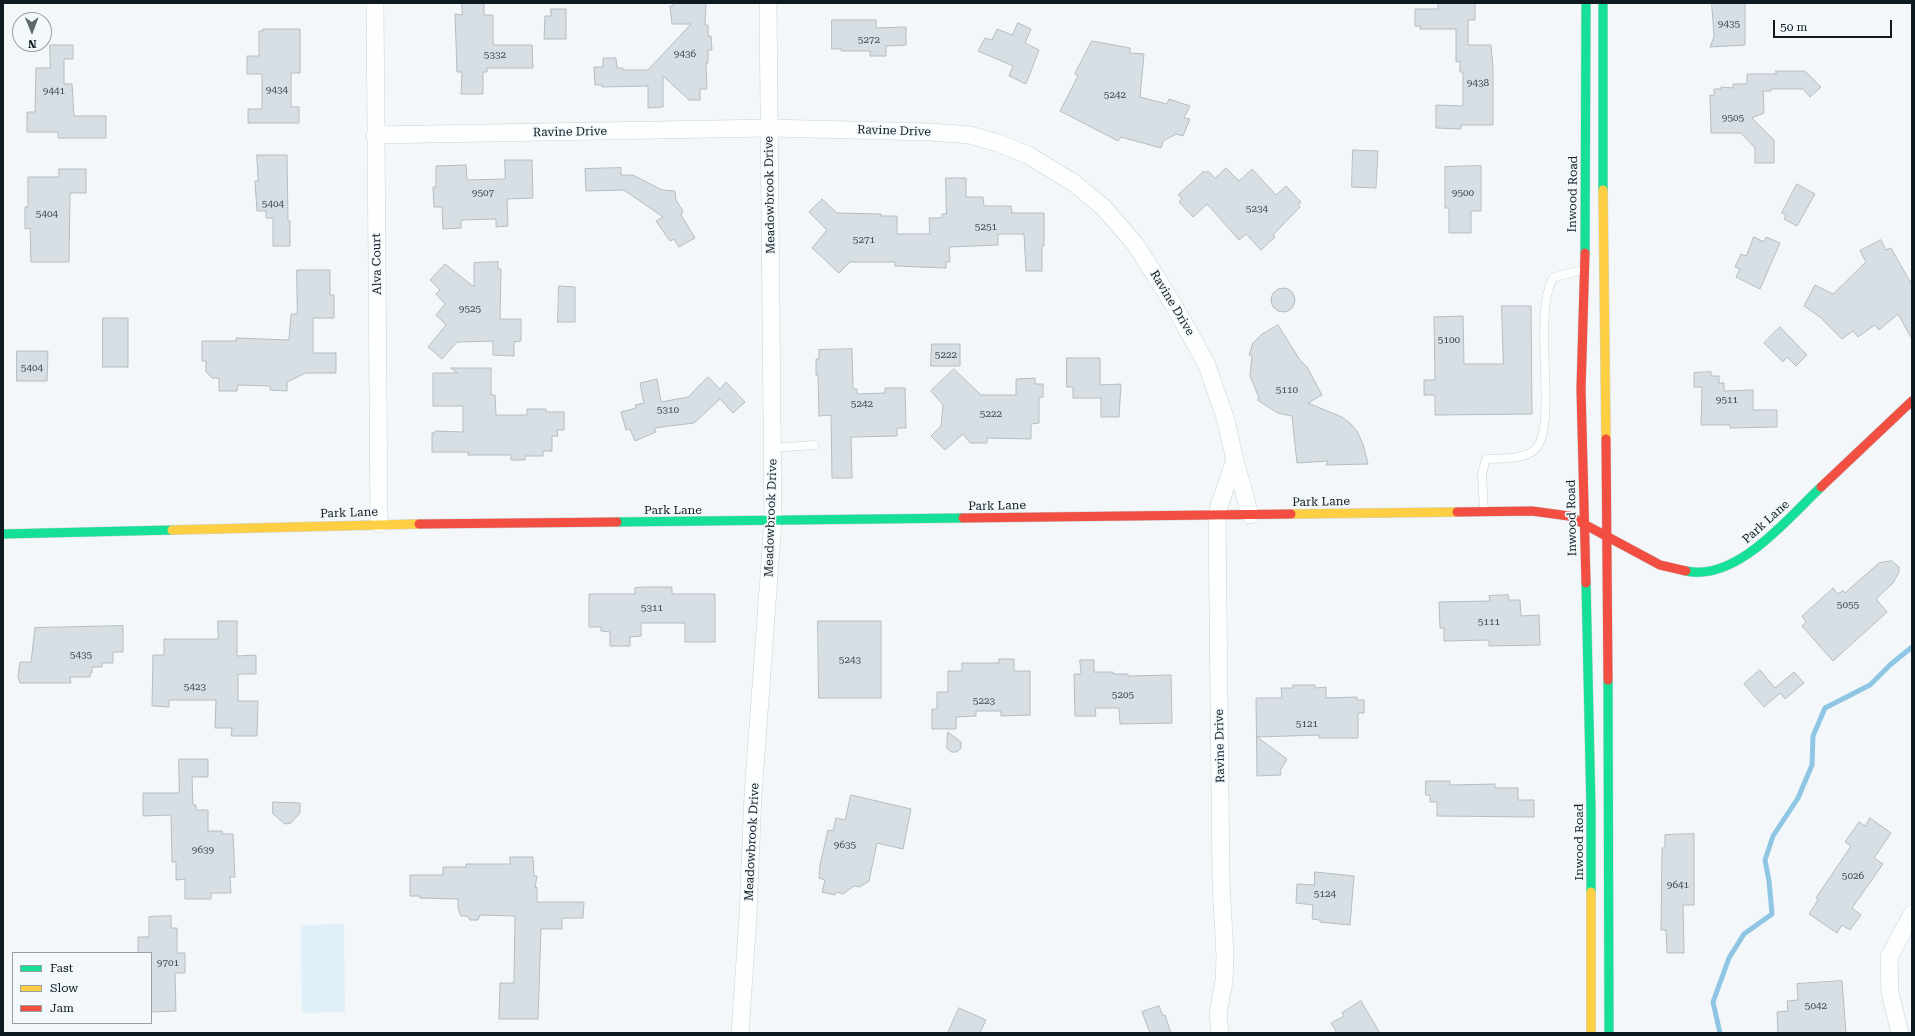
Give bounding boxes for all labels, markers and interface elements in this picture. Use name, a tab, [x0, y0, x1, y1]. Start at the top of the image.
north arrow	[12, 12, 52, 52]
scale bar	[1775, 12, 1894, 38]
house number: 9435	[1718, 18, 1740, 30]
text: 50 m	[1780, 20, 1807, 34]
house number: 5272	[858, 34, 880, 46]
text: N	[28, 37, 37, 50]
house number: 9436	[674, 48, 696, 60]
house number: 5332	[484, 49, 506, 61]
house number: 9438	[1467, 77, 1489, 89]
house number: 9434	[266, 84, 288, 96]
house number: 9441	[43, 85, 65, 97]
house number: 5242	[1104, 89, 1126, 101]
house number: 9505	[1722, 112, 1744, 124]
street label: Ravine Drive	[857, 123, 931, 139]
street label: Ravine Drive	[533, 124, 607, 140]
street label: Meadowbrook Drive	[762, 136, 778, 254]
street label: Inwood Road	[1565, 156, 1581, 232]
house number: 9507	[472, 187, 494, 199]
house number: 9500	[1452, 187, 1474, 199]
house number: 5404	[262, 198, 284, 210]
house number: 5234	[1246, 203, 1268, 215]
house number: 5404	[36, 208, 58, 220]
house number: 5251	[975, 221, 997, 233]
street label: Alva Court	[369, 233, 385, 295]
house number: 5271	[853, 234, 875, 246]
street label: Ravine Drive	[1147, 268, 1197, 338]
house number: 9525	[459, 303, 481, 315]
house number: 5100	[1438, 334, 1460, 346]
house number: 5222	[935, 349, 957, 361]
house number: 5404	[21, 362, 43, 374]
house number: 5110	[1276, 384, 1298, 396]
house number: 9511	[1716, 394, 1738, 406]
house number: 5242	[851, 398, 873, 410]
house number: 5310	[657, 404, 679, 416]
house number: 5222	[980, 408, 1002, 420]
street label: Meadowbrook Drive	[762, 459, 780, 577]
street label: Inwood Road	[1564, 480, 1580, 556]
street label: Park Lane	[1292, 494, 1350, 510]
street label: Park Lane	[1740, 497, 1792, 547]
street label: Park Lane	[968, 498, 1026, 514]
street label: Park Lane	[644, 503, 702, 517]
street label: Park Lane	[320, 505, 378, 521]
house number: 5055	[1837, 599, 1859, 611]
house number: 5311	[641, 602, 663, 614]
house number: 5111	[1478, 616, 1500, 628]
house number: 5435	[70, 649, 92, 661]
house number: 5243	[839, 654, 861, 666]
house number: 5423	[184, 681, 206, 693]
house number: 5205	[1112, 689, 1134, 701]
house number: 5223	[973, 695, 995, 707]
street label: Ravine Drive	[1212, 709, 1228, 783]
house number: 5121	[1296, 718, 1318, 730]
street label: Meadowbrook Drive	[742, 783, 762, 901]
street label: Inwood Road	[1572, 804, 1586, 880]
house number: 9635	[834, 839, 856, 851]
house number: 9639	[192, 844, 214, 856]
house number: 5026	[1842, 870, 1864, 882]
house number: 9641	[1667, 879, 1689, 891]
house number: 5124	[1314, 888, 1336, 900]
legend	[12, 952, 152, 1024]
house number: 9701	[157, 957, 179, 969]
text: Fast	[50, 961, 73, 975]
text: Slow	[50, 981, 78, 995]
house number: 5042	[1805, 1000, 1827, 1012]
text: Jam	[50, 1001, 74, 1015]

